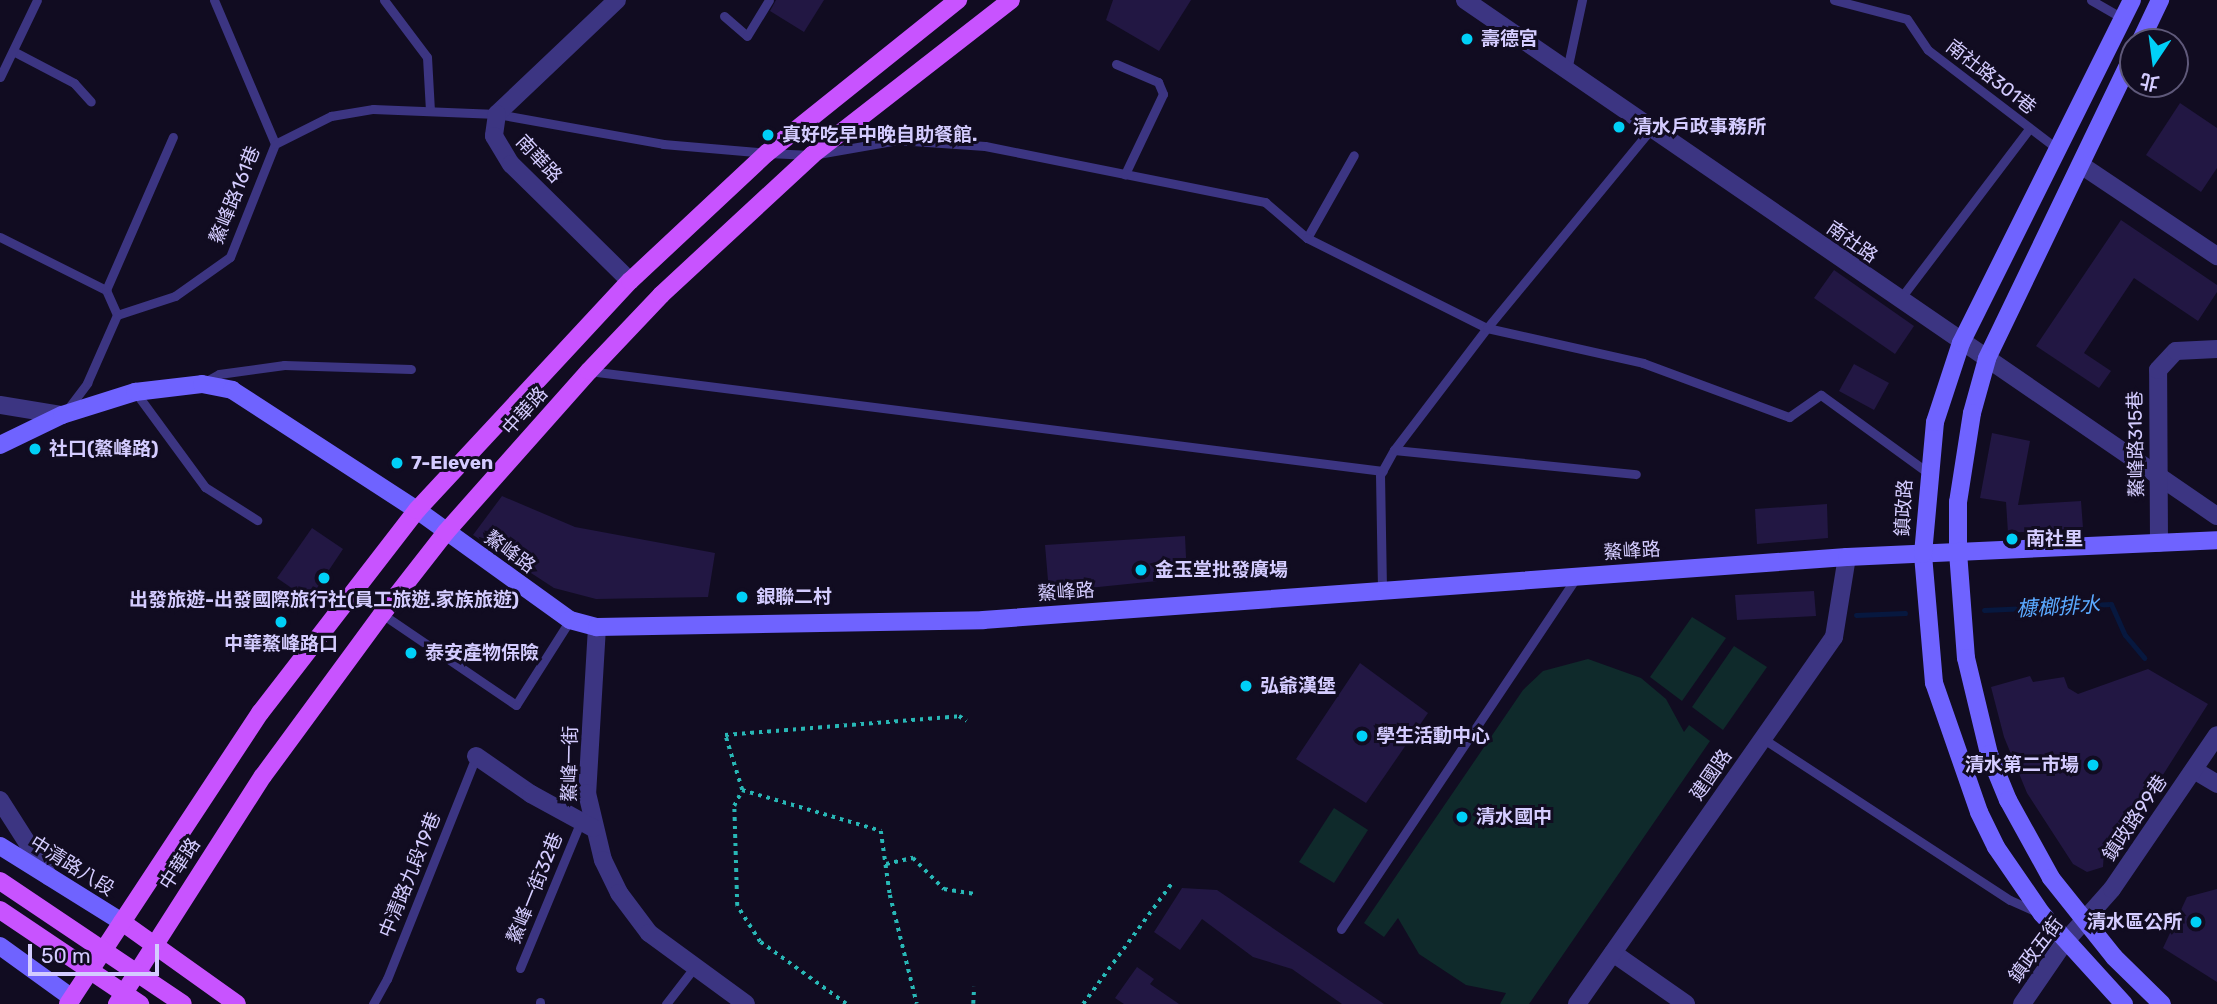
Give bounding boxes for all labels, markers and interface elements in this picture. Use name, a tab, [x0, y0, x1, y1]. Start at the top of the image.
place label: 壽德宮	[1481, 28, 1538, 50]
north arrow	[2119, 28, 2189, 98]
marker: 壽德宮	[1459, 31, 1475, 47]
street label: 南社路301巷	[1942, 35, 2040, 119]
text: 北	[2138, 69, 2161, 95]
place label: 清水戶政事務所	[1633, 116, 1766, 138]
marker: 清水戶政事務所	[1611, 119, 1627, 135]
place label: 真好吃早中晚自助餐館.	[782, 124, 977, 146]
marker: 真好吃早中晚自助餐館.	[760, 127, 776, 143]
street label: 南華路	[511, 130, 567, 188]
street label: 鰲峰路161巷	[205, 143, 265, 247]
street label: 南社路	[1822, 216, 1882, 268]
street label: 中華路	[497, 382, 553, 440]
street label: 鰲峰路315巷	[2124, 391, 2148, 497]
place label: 社口(鰲峰路)	[49, 438, 159, 460]
marker: 社口(鰲峰路)	[27, 441, 43, 457]
place label: 7-Eleven	[411, 452, 493, 474]
marker: 7-Eleven	[389, 455, 405, 471]
street label: 鎮政路	[1891, 479, 1917, 537]
street label: 鰲峰路	[480, 526, 540, 578]
place label: 南社里	[2026, 528, 2083, 550]
marker: 南社里	[2004, 531, 2020, 547]
street label: 鰲峰路	[1603, 538, 1661, 564]
place label: 金玉堂批發廣場	[1155, 559, 1288, 581]
marker: 金玉堂批發廣場	[1133, 562, 1149, 578]
marker: 出發旅遊-出發國際旅行社(員工旅遊.家族旅遊)	[316, 570, 332, 586]
street label: 鰲峰路	[1037, 579, 1095, 605]
place label: 銀聯二村	[756, 586, 832, 608]
place label: 出發旅遊-出發國際旅行社(員工旅遊.家族旅遊)	[129, 589, 519, 611]
marker: 銀聯二村	[734, 589, 750, 605]
water label: 槺榔排水	[2015, 592, 2101, 622]
marker: 中華鰲峰路口	[273, 614, 289, 630]
place label: 中華鰲峰路口	[224, 633, 338, 655]
place label: 泰安產物保險	[425, 642, 539, 664]
marker: 泰安產物保險	[403, 645, 419, 661]
place label: 弘爺漢堡	[1260, 675, 1336, 697]
marker: 弘爺漢堡	[1238, 678, 1254, 694]
place label: 學生活動中心	[1376, 725, 1490, 747]
street label: 鰲峰一街	[558, 726, 582, 802]
marker: 學生活動中心	[1354, 728, 1370, 744]
street label: 建國路	[1685, 745, 1737, 805]
place label: 清水第二市場	[1965, 754, 2079, 776]
marker: 清水第二市場	[2085, 757, 2101, 773]
street label: 鎮政路99巷	[2098, 771, 2172, 865]
place label: 清水國中	[1476, 806, 1552, 828]
street label: 中清路九段19巷	[374, 809, 446, 941]
marker: 清水國中	[1454, 809, 1470, 825]
street label: 鰲峰一街32巷	[502, 829, 568, 947]
street label: 中清路八段	[26, 831, 118, 901]
street label: 中華路	[155, 834, 205, 894]
place label: 清水區公所	[2087, 911, 2182, 933]
street label: 鎮政五街	[2004, 913, 2068, 987]
marker: 清水區公所	[2188, 914, 2204, 930]
scale bar	[32, 930, 163, 974]
text: 50 m	[41, 943, 91, 968]

